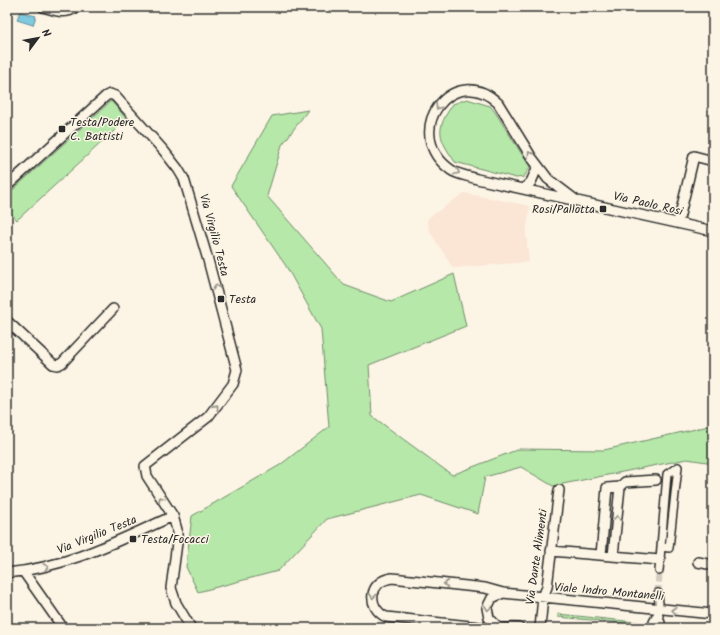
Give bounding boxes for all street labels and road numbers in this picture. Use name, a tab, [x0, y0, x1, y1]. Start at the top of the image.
street label: Via Paolo Rosi	[611, 187, 686, 221]
street label: Via Virgilio Testa	[194, 192, 234, 279]
street label: Via Dante Alimenti	[521, 507, 553, 606]
street label: Via Virgilio Testa	[54, 510, 140, 560]
street label: Viale Indro Montanelli	[553, 578, 666, 606]

